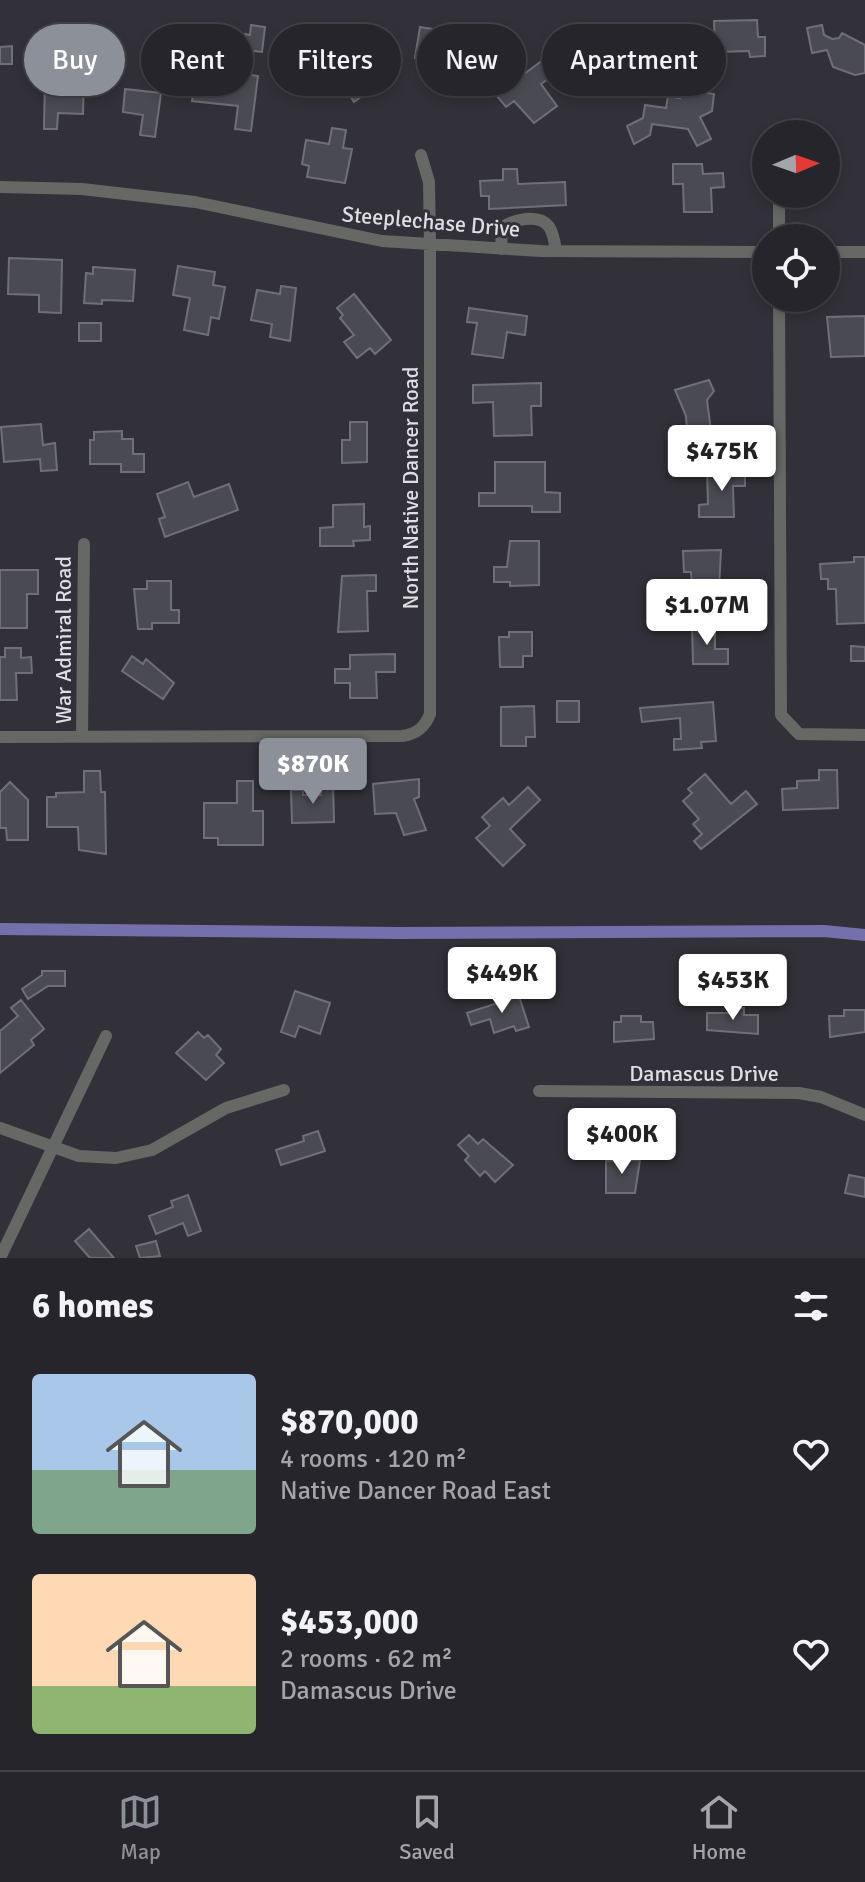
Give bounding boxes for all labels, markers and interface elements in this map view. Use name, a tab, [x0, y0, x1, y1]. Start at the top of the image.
chip: Buy	[24, 24, 125, 96]
chip: Rent	[141, 24, 253, 96]
chip: Filters	[269, 24, 401, 96]
chip: New	[417, 24, 526, 96]
chip: Apartment	[542, 24, 726, 96]
north arrow	[752, 120, 840, 208]
map controls	[752, 120, 840, 312]
street label: Steeplechase Drive	[341, 200, 521, 243]
button: locate	[752, 224, 840, 312]
street label: North Native Dancer Road	[397, 367, 424, 610]
pin: $475K	[666, 425, 778, 493]
text: $475K	[686, 435, 758, 467]
street label: War Admiral Road	[50, 556, 77, 724]
pin: $1.07M	[642, 579, 772, 647]
text: $1.07M	[664, 589, 750, 621]
pin: $870K	[257, 738, 369, 806]
text: $870K	[277, 748, 349, 780]
pin: $449K	[446, 947, 558, 1015]
pin: $453K	[677, 954, 789, 1022]
text: $449K	[466, 957, 538, 989]
text: $453K	[697, 964, 769, 996]
street label: Damascus Drive	[629, 1060, 779, 1087]
pin: $400K	[566, 1108, 678, 1176]
text: $400K	[586, 1118, 658, 1150]
icon: filters	[789, 1284, 833, 1328]
text: 6 homes	[32, 1285, 153, 1327]
text: $870,000	[280, 1401, 419, 1443]
icon: home	[96, 1406, 192, 1502]
icon: heart	[789, 1432, 833, 1476]
text: 4 rooms · 120 m²	[280, 1443, 467, 1475]
text: Native Dancer Road East	[280, 1475, 551, 1507]
text: $453,000	[280, 1601, 419, 1643]
icon: home	[96, 1606, 192, 1702]
icon: heart	[789, 1632, 833, 1676]
text: 2 rooms · 62 m²	[280, 1643, 453, 1675]
text: Damascus Drive	[280, 1675, 457, 1707]
tab: Map	[118, 1790, 162, 1865]
tab: Saved	[399, 1790, 455, 1865]
tab: Home	[692, 1790, 747, 1865]

